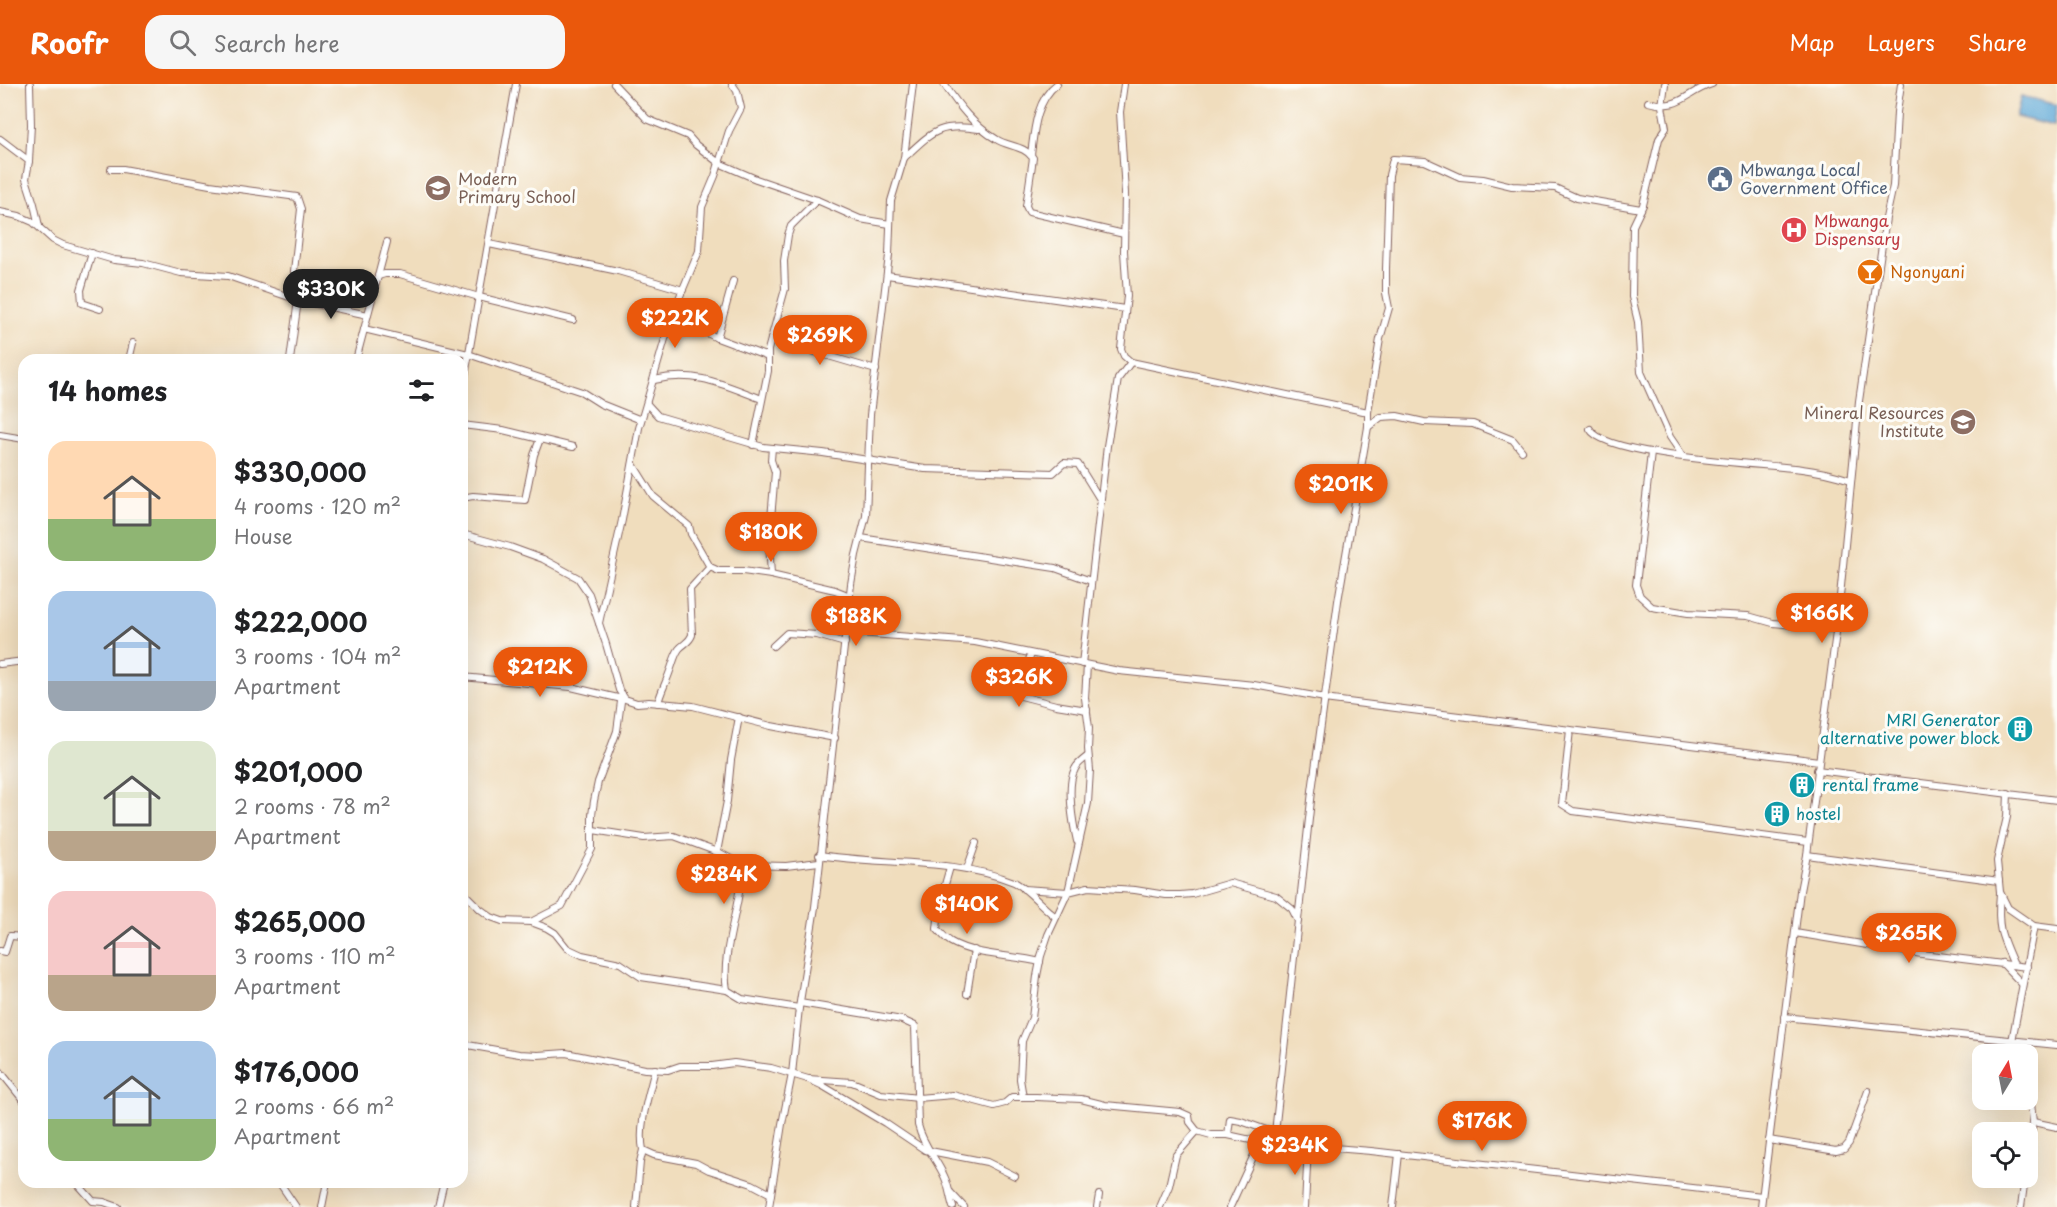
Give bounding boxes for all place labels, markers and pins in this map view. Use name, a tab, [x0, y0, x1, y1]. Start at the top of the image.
place label: Mbwanga Local Government Office	[1740, 157, 1888, 199]
public building icon: Mbwanga Local Government Office	[1705, 164, 1735, 194]
place label: Modern Primary School	[458, 166, 576, 208]
school or university icon: Modern Primary School	[423, 173, 453, 203]
place label: Mbwanga Dispensary	[1814, 208, 1900, 250]
hospital icon: Mbwanga Dispensary	[1779, 215, 1809, 245]
bar icon: Ngonyani	[1855, 257, 1885, 287]
place label: Ngonyani	[1890, 259, 1965, 283]
pin: $330K	[289, 269, 373, 320]
pin: $222K	[633, 298, 717, 349]
pin: $269K	[778, 315, 862, 366]
place label: Mineral Resources Institute	[1804, 400, 1944, 442]
school or university icon: Mineral Resources Institute	[1948, 407, 1978, 437]
pin: $201K	[1299, 464, 1383, 515]
pin: $180K	[729, 512, 813, 563]
pin: $166K	[1780, 593, 1864, 644]
pin: $188K	[814, 596, 898, 647]
pin: $212K	[498, 647, 582, 698]
pin: $326K	[977, 657, 1061, 708]
place label: MRI Generator alternative power block	[1820, 707, 2001, 749]
building icon: MRI Generator alternative power block	[2005, 714, 2035, 744]
building icon: rental frame	[1787, 770, 1817, 800]
place label: rental frame	[1822, 772, 1919, 796]
building icon: hostel	[1762, 799, 1792, 829]
place label: hostel	[1796, 801, 1841, 825]
pin: $284K	[682, 854, 766, 905]
pin: $140K	[925, 884, 1009, 935]
pin: $265K	[1867, 913, 1951, 964]
pin: $176K	[1440, 1101, 1524, 1152]
pin: $234K	[1253, 1125, 1337, 1176]

